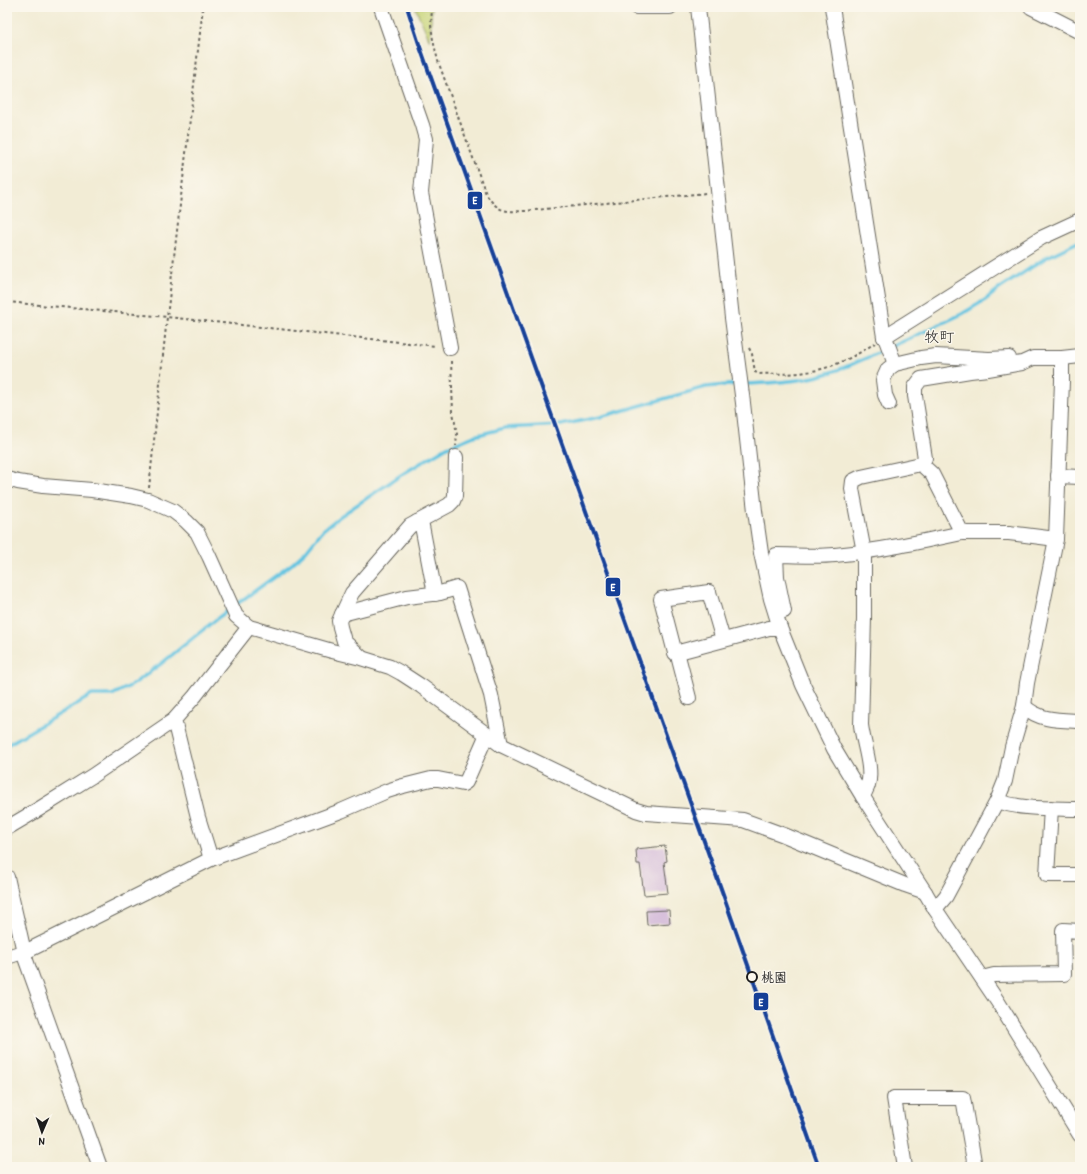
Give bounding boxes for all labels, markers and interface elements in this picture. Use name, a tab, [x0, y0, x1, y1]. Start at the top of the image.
line badge: E	[467, 191, 483, 210]
text: E	[473, 193, 478, 207]
district label: 牧町	[924, 326, 955, 347]
line badge: E	[605, 577, 621, 597]
text: E	[611, 580, 616, 594]
place label: 桃園	[761, 968, 787, 986]
marker: 桃園	[746, 971, 758, 983]
line badge: E	[753, 992, 769, 1011]
text: E	[759, 995, 764, 1009]
north arrow	[22, 1112, 62, 1152]
text: N	[38, 1135, 45, 1149]

